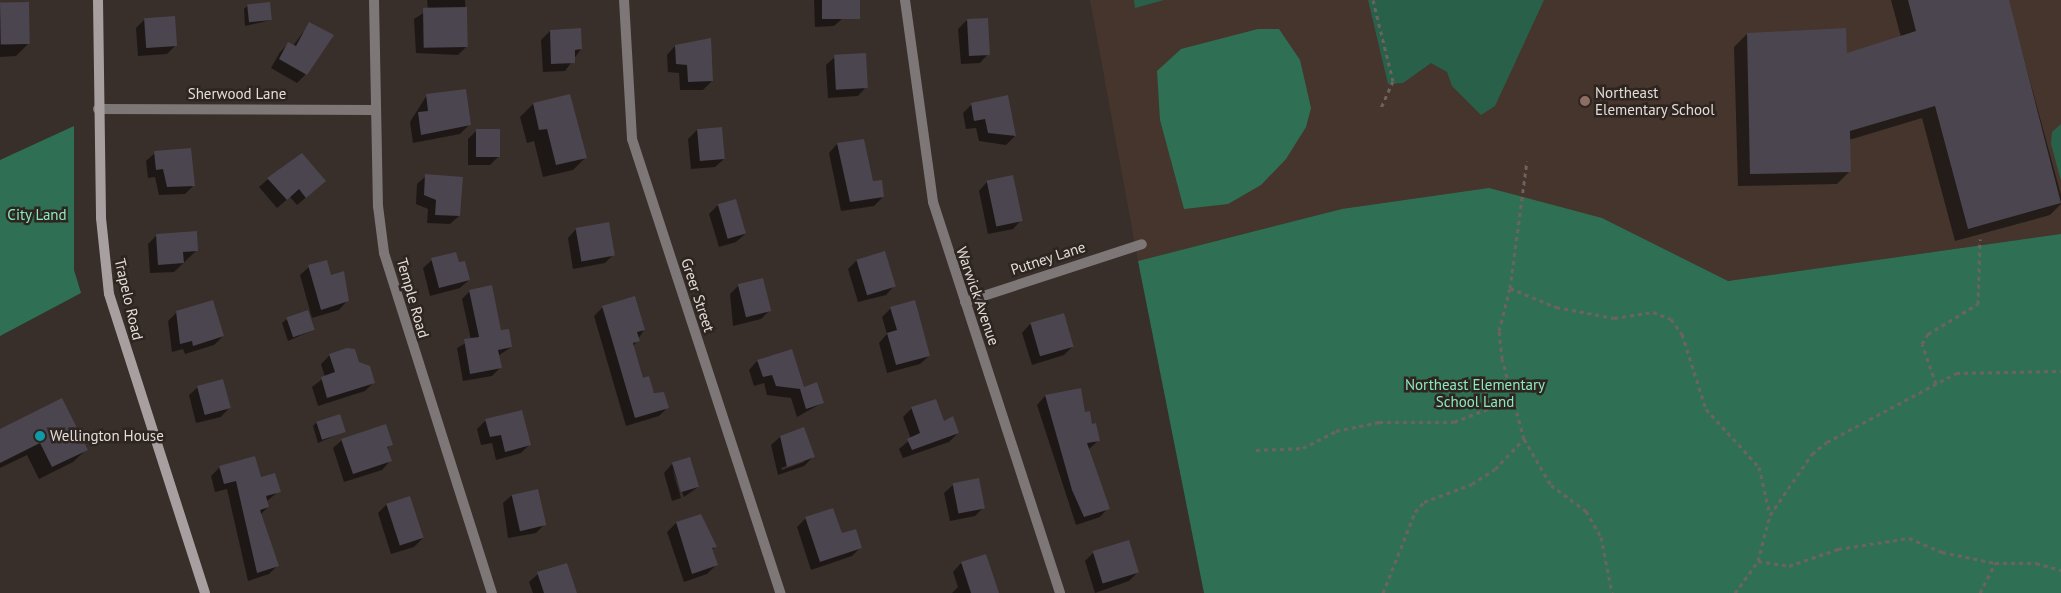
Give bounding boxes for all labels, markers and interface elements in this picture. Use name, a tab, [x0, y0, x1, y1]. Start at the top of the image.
place label: Northeast Elementary School	[1595, 83, 1715, 118]
street label: Sherwood Lane	[188, 85, 286, 103]
marker: Northeast Elementary School	[1579, 95, 1591, 107]
park label: City Land	[7, 206, 67, 224]
street label: Putney Lane	[1008, 237, 1088, 279]
street label: Warwick Avenue	[953, 244, 1003, 348]
street label: Trapelo Road	[111, 256, 147, 342]
street label: Temple Road	[393, 256, 433, 340]
street label: Greer Street	[678, 256, 718, 334]
park label: Northeast Elementary School Land	[1405, 375, 1545, 410]
place label: Wellington House	[50, 427, 164, 445]
marker: Wellington House	[34, 430, 46, 442]

